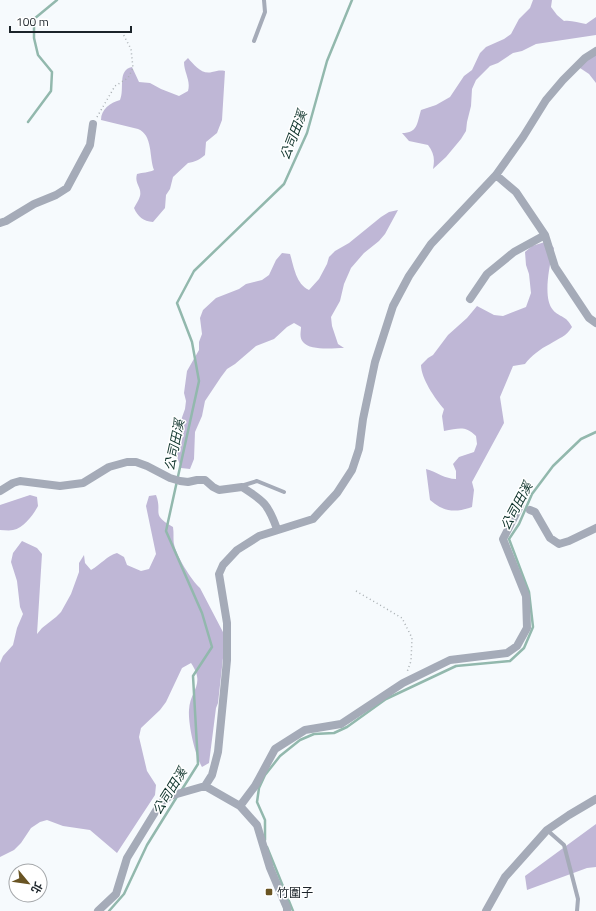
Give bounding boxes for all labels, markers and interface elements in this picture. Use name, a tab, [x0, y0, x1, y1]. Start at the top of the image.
scale bar	[10, 8, 131, 34]
text: 100 m	[16, 12, 49, 31]
water label: 公司田溪	[274, 105, 312, 163]
water label: 公司田溪	[159, 416, 190, 473]
water label: 公司田溪	[495, 477, 538, 534]
water label: 公司田溪	[147, 762, 192, 818]
north arrow	[8, 863, 48, 903]
text: 北	[27, 879, 46, 897]
place label: 竹圍子	[277, 883, 313, 902]
marker: 竹圍子	[264, 887, 274, 897]

